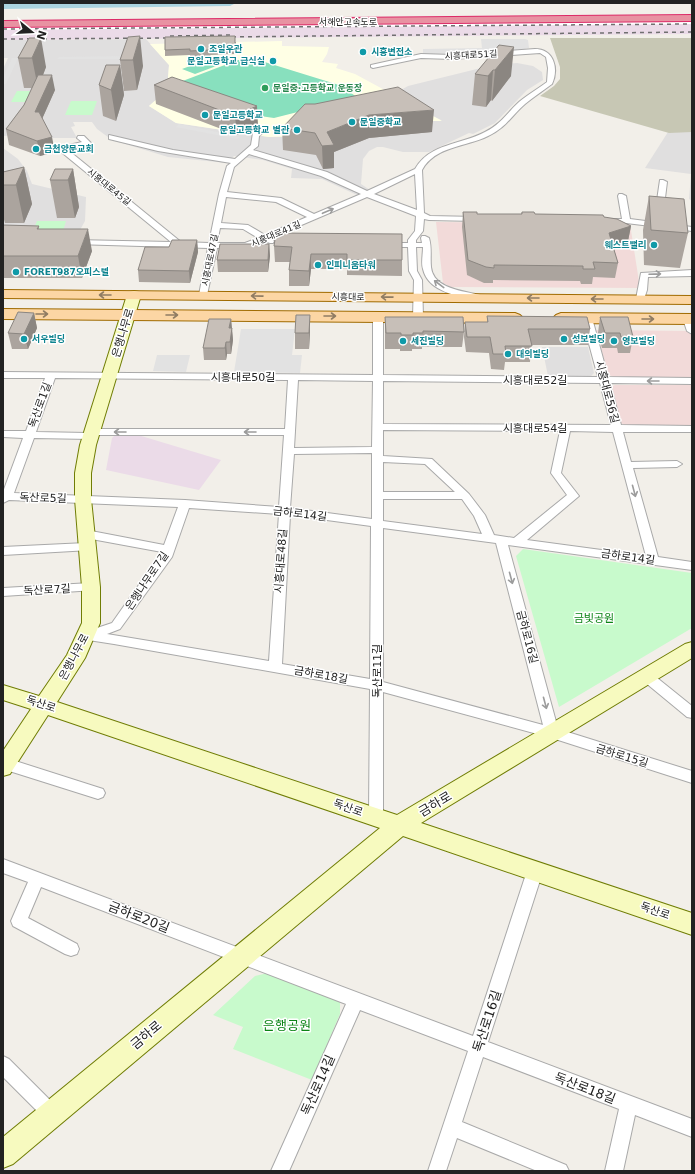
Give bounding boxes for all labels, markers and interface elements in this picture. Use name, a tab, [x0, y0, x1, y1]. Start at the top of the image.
north arrow	[12, 12, 52, 52]
street label: 서해안고속도로	[319, 17, 377, 27]
text: N	[33, 29, 49, 41]
marker: 조일우관	[196, 44, 206, 54]
place label: 조일우관	[209, 44, 243, 54]
marker: 시흥변전소	[358, 47, 368, 57]
place label: 시흥변전소	[371, 47, 412, 57]
street label: 시흥대로51길	[444, 49, 498, 61]
place label: 문일고등학교 급식실	[187, 55, 265, 66]
marker: 문일고등학교 급식실	[268, 56, 278, 66]
place label: 문일중·고등학교 운동장	[273, 82, 362, 93]
marker: 문일중·고등학교 운동장	[260, 83, 270, 93]
place label: 문일고등학교	[213, 109, 263, 120]
marker: 문일고등학교	[200, 110, 210, 120]
place label: 문일중학교	[360, 116, 401, 127]
marker: 문일중학교	[347, 117, 357, 127]
place label: 문일고등학교 별관	[220, 124, 290, 135]
marker: 문일고등학교 별관	[292, 125, 302, 135]
place label: 금천양문교회	[44, 143, 94, 154]
marker: 금천양문교회	[31, 144, 41, 154]
street label: 시흥대로45길	[85, 166, 133, 208]
one-way arrow	[322, 207, 334, 214]
street label: 시흥대로41길	[250, 219, 302, 249]
street label: 시흥대로47길	[200, 233, 220, 287]
place label: 웨스트밸리	[605, 240, 646, 250]
marker: 웨스트밸리	[649, 240, 659, 250]
marker: 인피니움타워	[313, 260, 323, 270]
place label: 인피니움타워	[326, 260, 376, 270]
marker: FORET987오피스텔	[11, 267, 21, 277]
place label: FORET987오피스텔	[24, 267, 109, 277]
one-way arrow	[648, 270, 661, 278]
one-way arrow	[433, 280, 444, 288]
one-way arrow	[99, 291, 112, 299]
one-way arrow	[251, 292, 264, 300]
street label: 시흥대로	[331, 292, 365, 302]
one-way arrow	[381, 293, 394, 301]
one-way arrow	[527, 294, 540, 302]
one-way arrow	[591, 295, 604, 303]
street label: 은행나무로	[109, 307, 137, 359]
one-way arrow	[35, 310, 48, 318]
one-way arrow	[165, 311, 178, 319]
one-way arrow	[323, 313, 336, 320]
one-way arrow	[641, 315, 654, 323]
marker: 서우빌딩	[19, 334, 29, 344]
place label: 서우빌딩	[32, 334, 65, 344]
marker: 성보빌딩	[559, 334, 569, 344]
place label: 성보빌딩	[572, 334, 605, 344]
marker: 세진빌딩	[398, 336, 408, 346]
place label: 세진빌딩	[411, 336, 444, 346]
marker: 영보빌딩	[609, 336, 619, 346]
place label: 영보빌딩	[622, 336, 655, 346]
marker: 대의빌딩	[503, 349, 513, 359]
place label: 대의빌딩	[516, 349, 549, 359]
street label: 시흥대로56길	[592, 359, 622, 425]
street label: 시흥대로50길	[211, 371, 275, 384]
street label: 시흥대로52길	[503, 374, 567, 387]
one-way arrow	[647, 377, 660, 385]
street label: 독산로1길	[26, 380, 54, 430]
street label: 시흥대로54길	[503, 422, 567, 435]
one-way arrow	[114, 428, 127, 436]
one-way arrow	[244, 428, 257, 436]
one-way arrow	[631, 484, 638, 497]
street label: 독산로5길	[19, 491, 67, 505]
street label: 금하로14길	[272, 504, 328, 524]
street label: 시흥대로48길	[272, 528, 290, 594]
street label: 금하로14길	[600, 547, 656, 567]
street label: 은행나무로7길	[123, 549, 171, 613]
one-way arrow	[508, 571, 515, 584]
street label: 독산로7길	[23, 582, 71, 598]
street label: 금하로16길	[514, 609, 540, 665]
park label: 금빛공원	[574, 612, 614, 625]
street label: 은행나무로	[56, 632, 92, 682]
street label: 독산로11길	[371, 644, 384, 698]
street label: 금하로18길	[293, 664, 349, 686]
street label: 독산로	[25, 693, 57, 715]
one-way arrow	[542, 697, 549, 710]
street label: 금하로15길	[594, 742, 650, 770]
street label: 금하로	[416, 788, 454, 820]
street label: 독산로	[332, 797, 364, 819]
street label: 금하로20길	[106, 898, 172, 936]
street label: 독산로	[639, 900, 671, 922]
street label: 독산로16길	[470, 988, 504, 1054]
street label: 금하로	[127, 1018, 165, 1052]
park label: 은행공원	[263, 1018, 311, 1033]
street label: 독산로14길	[298, 1053, 338, 1117]
street label: 독산로18길	[552, 1069, 618, 1107]

